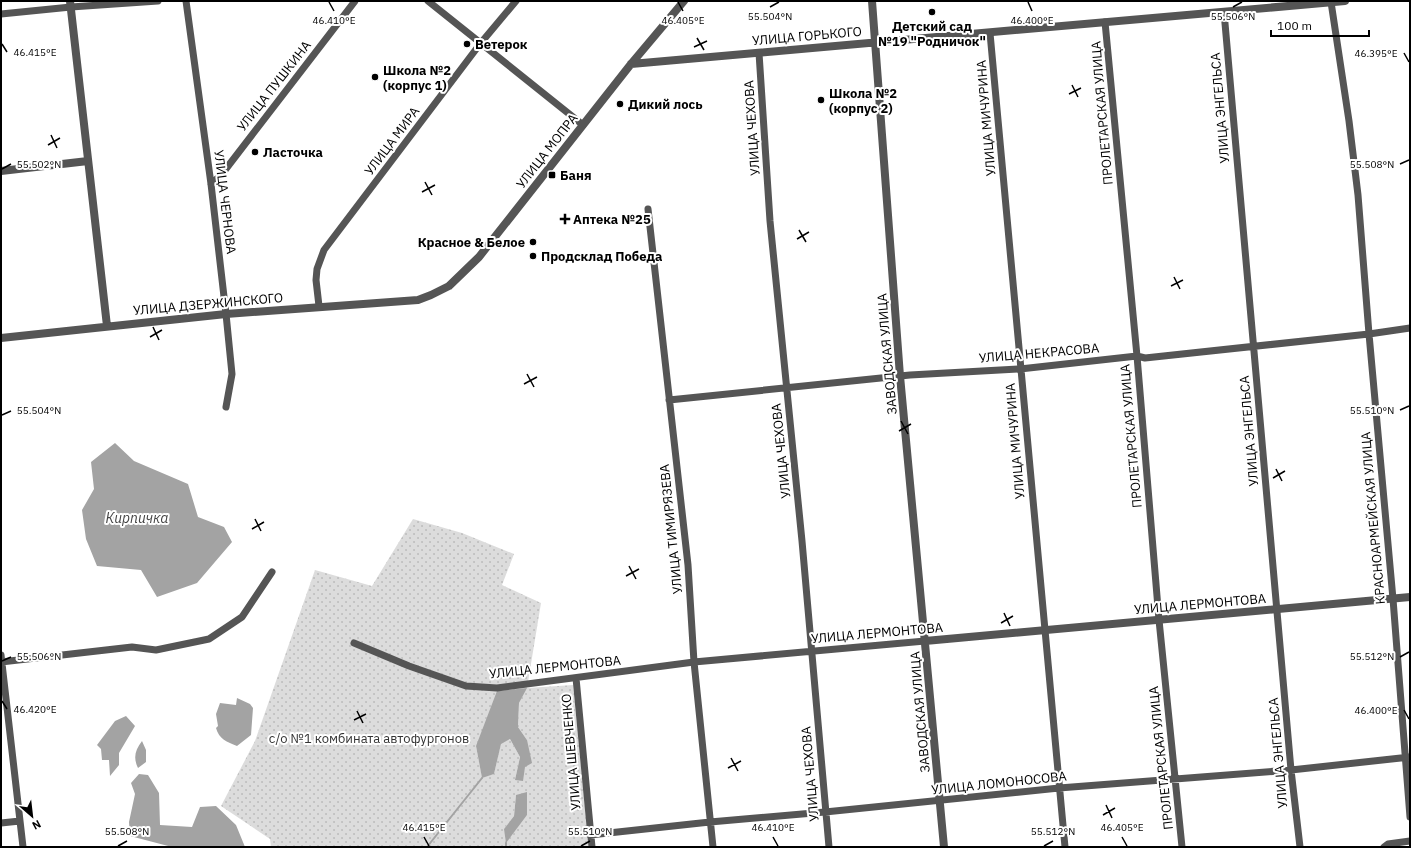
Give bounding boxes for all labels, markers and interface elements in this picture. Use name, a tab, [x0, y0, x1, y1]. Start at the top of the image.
marker: Детский сад №19 "Родничок"	[927, 7, 937, 17]
text: 55.504°N	[748, 10, 792, 23]
text: 55.506°N	[1211, 10, 1255, 23]
scale bar	[1271, 12, 1369, 38]
text: 46.410°E	[312, 14, 356, 27]
text: 46.405°E	[661, 14, 705, 27]
text: 46.400°E	[1010, 14, 1054, 27]
place label: Детский сад №19 "Родничок"	[878, 18, 986, 50]
text: 100 m	[1277, 18, 1312, 33]
street label: УЛИЦА ГОРЬКОГО	[751, 23, 863, 49]
place label: Ветерок	[475, 36, 528, 53]
street label: УЛИЦА ПУШКИНА	[233, 37, 315, 135]
marker: Ветерок	[462, 39, 472, 49]
street label: ПРОЛЕТАРСКАЯ УЛИЦА	[1087, 40, 1117, 186]
text: 46.415°E	[13, 46, 57, 59]
text: 46.395°E	[1354, 47, 1398, 60]
street label: УЛИЦА ЭНГЕЛЬСА	[1207, 51, 1233, 164]
street label: УЛИЦА МИЧУРИНА	[972, 59, 1000, 177]
place label: Школа №2 (корпус 1)	[383, 62, 451, 94]
marker: Школа №2 (корпус 1)	[370, 72, 380, 82]
street label: УЛИЦА ЧЕХОВА	[740, 79, 764, 176]
place label: Школа №2 (корпус 2)	[829, 85, 897, 117]
marker: Школа №2 (корпус 2)	[816, 95, 826, 105]
place label: Дикий лось	[628, 96, 703, 113]
marker: Дикий лось	[615, 99, 625, 109]
street label: УЛИЦА МИРА	[361, 103, 424, 179]
street label: УЛИЦА МОПРА	[512, 110, 582, 192]
place label: Ласточка	[263, 144, 323, 161]
marker: Ласточка	[250, 147, 260, 157]
street label: УЛИЦА ЧЕРНОВА	[210, 149, 240, 256]
text: 55.502°N	[17, 158, 61, 171]
text: 55.508°N	[1350, 158, 1394, 171]
place label: Баня	[560, 167, 592, 184]
marker: Баня	[547, 170, 557, 180]
place label: Аптека №25	[573, 211, 651, 228]
marker: Аптека №25	[560, 214, 570, 224]
place label: Красное & Белое	[418, 234, 525, 251]
marker: Красное & Белое	[528, 237, 538, 247]
place label: Продсклад Победа	[541, 248, 663, 265]
marker: Продсклад Победа	[528, 251, 538, 261]
street label: УЛИЦА ДЗЕРЖИНСКОГО	[132, 289, 284, 319]
street label: ЗАВОДСКАЯ УЛИЦА	[873, 292, 901, 415]
street label: УЛИЦА НЕКРАСОВА	[978, 339, 1101, 367]
street label: ПРОЛЕТАРСКАЯ УЛИЦА	[1116, 363, 1146, 509]
street label: УЛИЦА ЭНГЕЛЬСА	[1236, 374, 1262, 487]
street label: УЛИЦА МИЧУРИНА	[1001, 382, 1029, 500]
street label: УЛИЦА ЧЕХОВА	[767, 402, 794, 499]
text: 55.504°N	[17, 404, 61, 417]
text: 55.510°N	[1350, 404, 1394, 417]
street label: КРАСНОАРМЕЙСКАЯ УЛИЦА	[1357, 430, 1389, 605]
street label: УЛИЦА ТИМИРЯЗЕВА	[656, 463, 686, 595]
water label: Кирпичка	[106, 509, 168, 527]
street label: УЛИЦА ЛЕРМОНТОВА	[1133, 590, 1267, 618]
street label: УЛИЦА ЛЕРМОНТОВА	[810, 619, 944, 647]
text: 55.506°N	[17, 650, 61, 663]
street label: ЗАВОДСКАЯ УЛИЦА	[906, 650, 934, 773]
text: 55.512°N	[1350, 650, 1394, 663]
street label: УЛИЦА ЛЕРМОНТОВА	[488, 652, 622, 682]
street label: ПРОЛЕТАРСКАЯ УЛИЦА	[1145, 685, 1177, 831]
street label: УЛИЦА ШЕВЧЕНКО	[557, 693, 585, 811]
street label: УЛИЦА ЭНГЕЛЬСА	[1265, 696, 1291, 809]
text: 46.420°E	[13, 703, 57, 716]
text: 46.400°E	[1354, 704, 1398, 717]
street label: УЛИЦА ЧЕХОВА	[797, 725, 823, 822]
park label: с/о №1 комбината автофургонов	[269, 730, 469, 747]
street label: УЛИЦА ЛОМОНОСОВА	[930, 767, 1068, 799]
north arrow	[12, 796, 52, 836]
text: N	[30, 817, 43, 833]
text: 46.415°E	[402, 821, 446, 834]
text: 46.410°E	[751, 821, 795, 834]
text: 46.405°E	[1100, 821, 1144, 834]
text: 55.508°N	[105, 825, 149, 838]
text: 55.510°N	[568, 825, 612, 838]
text: 55.512°N	[1031, 825, 1075, 838]

